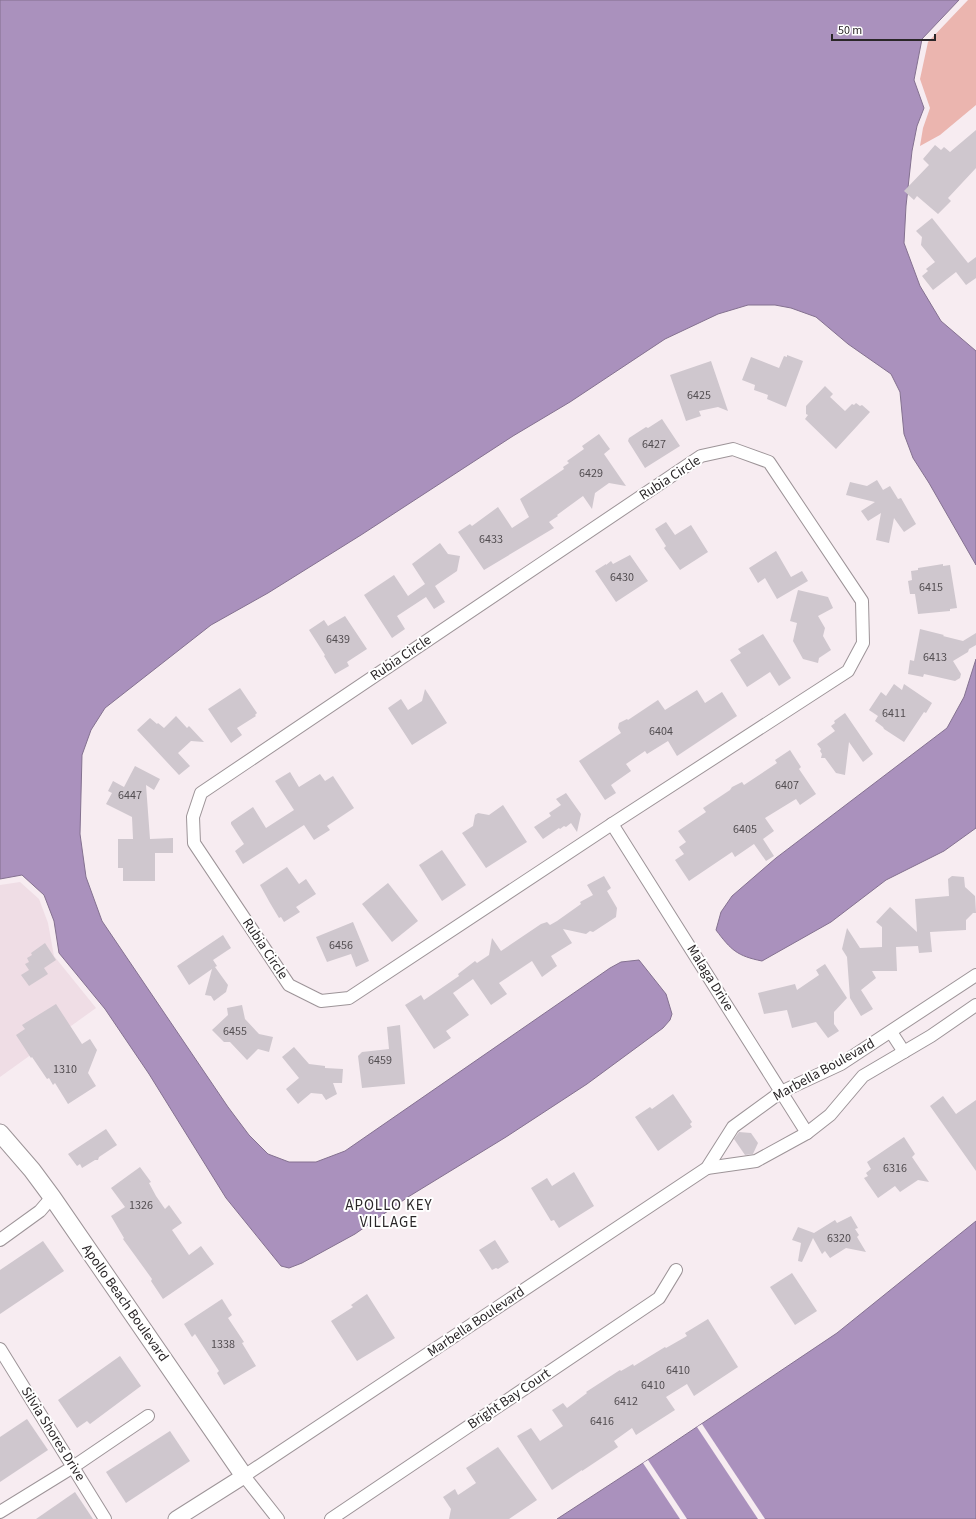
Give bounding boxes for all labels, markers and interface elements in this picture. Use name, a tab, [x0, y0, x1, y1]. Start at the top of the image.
scale bar	[832, 16, 935, 42]
text: 50 m	[838, 22, 862, 39]
house number: 6425	[687, 387, 711, 404]
house number: 6427	[642, 436, 666, 453]
street label: Rubia Circle	[635, 451, 705, 505]
house number: 6429	[579, 465, 603, 482]
house number: 6433	[479, 531, 503, 548]
house number: 6430	[610, 569, 634, 586]
house number: 6415	[919, 579, 943, 596]
street label: Rubia Circle	[367, 630, 436, 686]
house number: 6439	[326, 631, 350, 648]
house number: 6413	[923, 649, 947, 666]
house number: 6411	[882, 705, 906, 722]
house number: 6404	[649, 723, 673, 740]
house number: 6407	[775, 777, 799, 794]
house number: 6447	[118, 787, 142, 804]
house number: 6405	[733, 821, 757, 838]
street label: Rubia Circle	[237, 915, 293, 984]
house number: 6456	[329, 937, 353, 954]
street label: Malaga Drive	[682, 941, 738, 1015]
house number: 6455	[223, 1023, 247, 1040]
street label: Marbella Boulevard	[769, 1034, 879, 1106]
house number: 6459	[368, 1052, 392, 1069]
house number: 1310	[53, 1061, 77, 1078]
house number: 6316	[883, 1160, 907, 1177]
district label: APOLLO KEY VILLAGE	[345, 1195, 433, 1233]
house number: 1326	[129, 1197, 153, 1214]
house number: 6320	[827, 1230, 851, 1247]
street label: Apollo Beach Boulevard	[77, 1240, 173, 1366]
street label: Marbella Boulevard	[423, 1282, 529, 1362]
house number: 1338	[211, 1336, 235, 1353]
house number: 6410	[666, 1362, 690, 1379]
street label: Bright Bay Court	[464, 1364, 555, 1434]
house number: 6410	[641, 1377, 665, 1394]
street label: Silvia Shores Drive	[16, 1383, 90, 1485]
house number: 6412	[614, 1393, 638, 1410]
house number: 6416	[590, 1413, 614, 1430]

